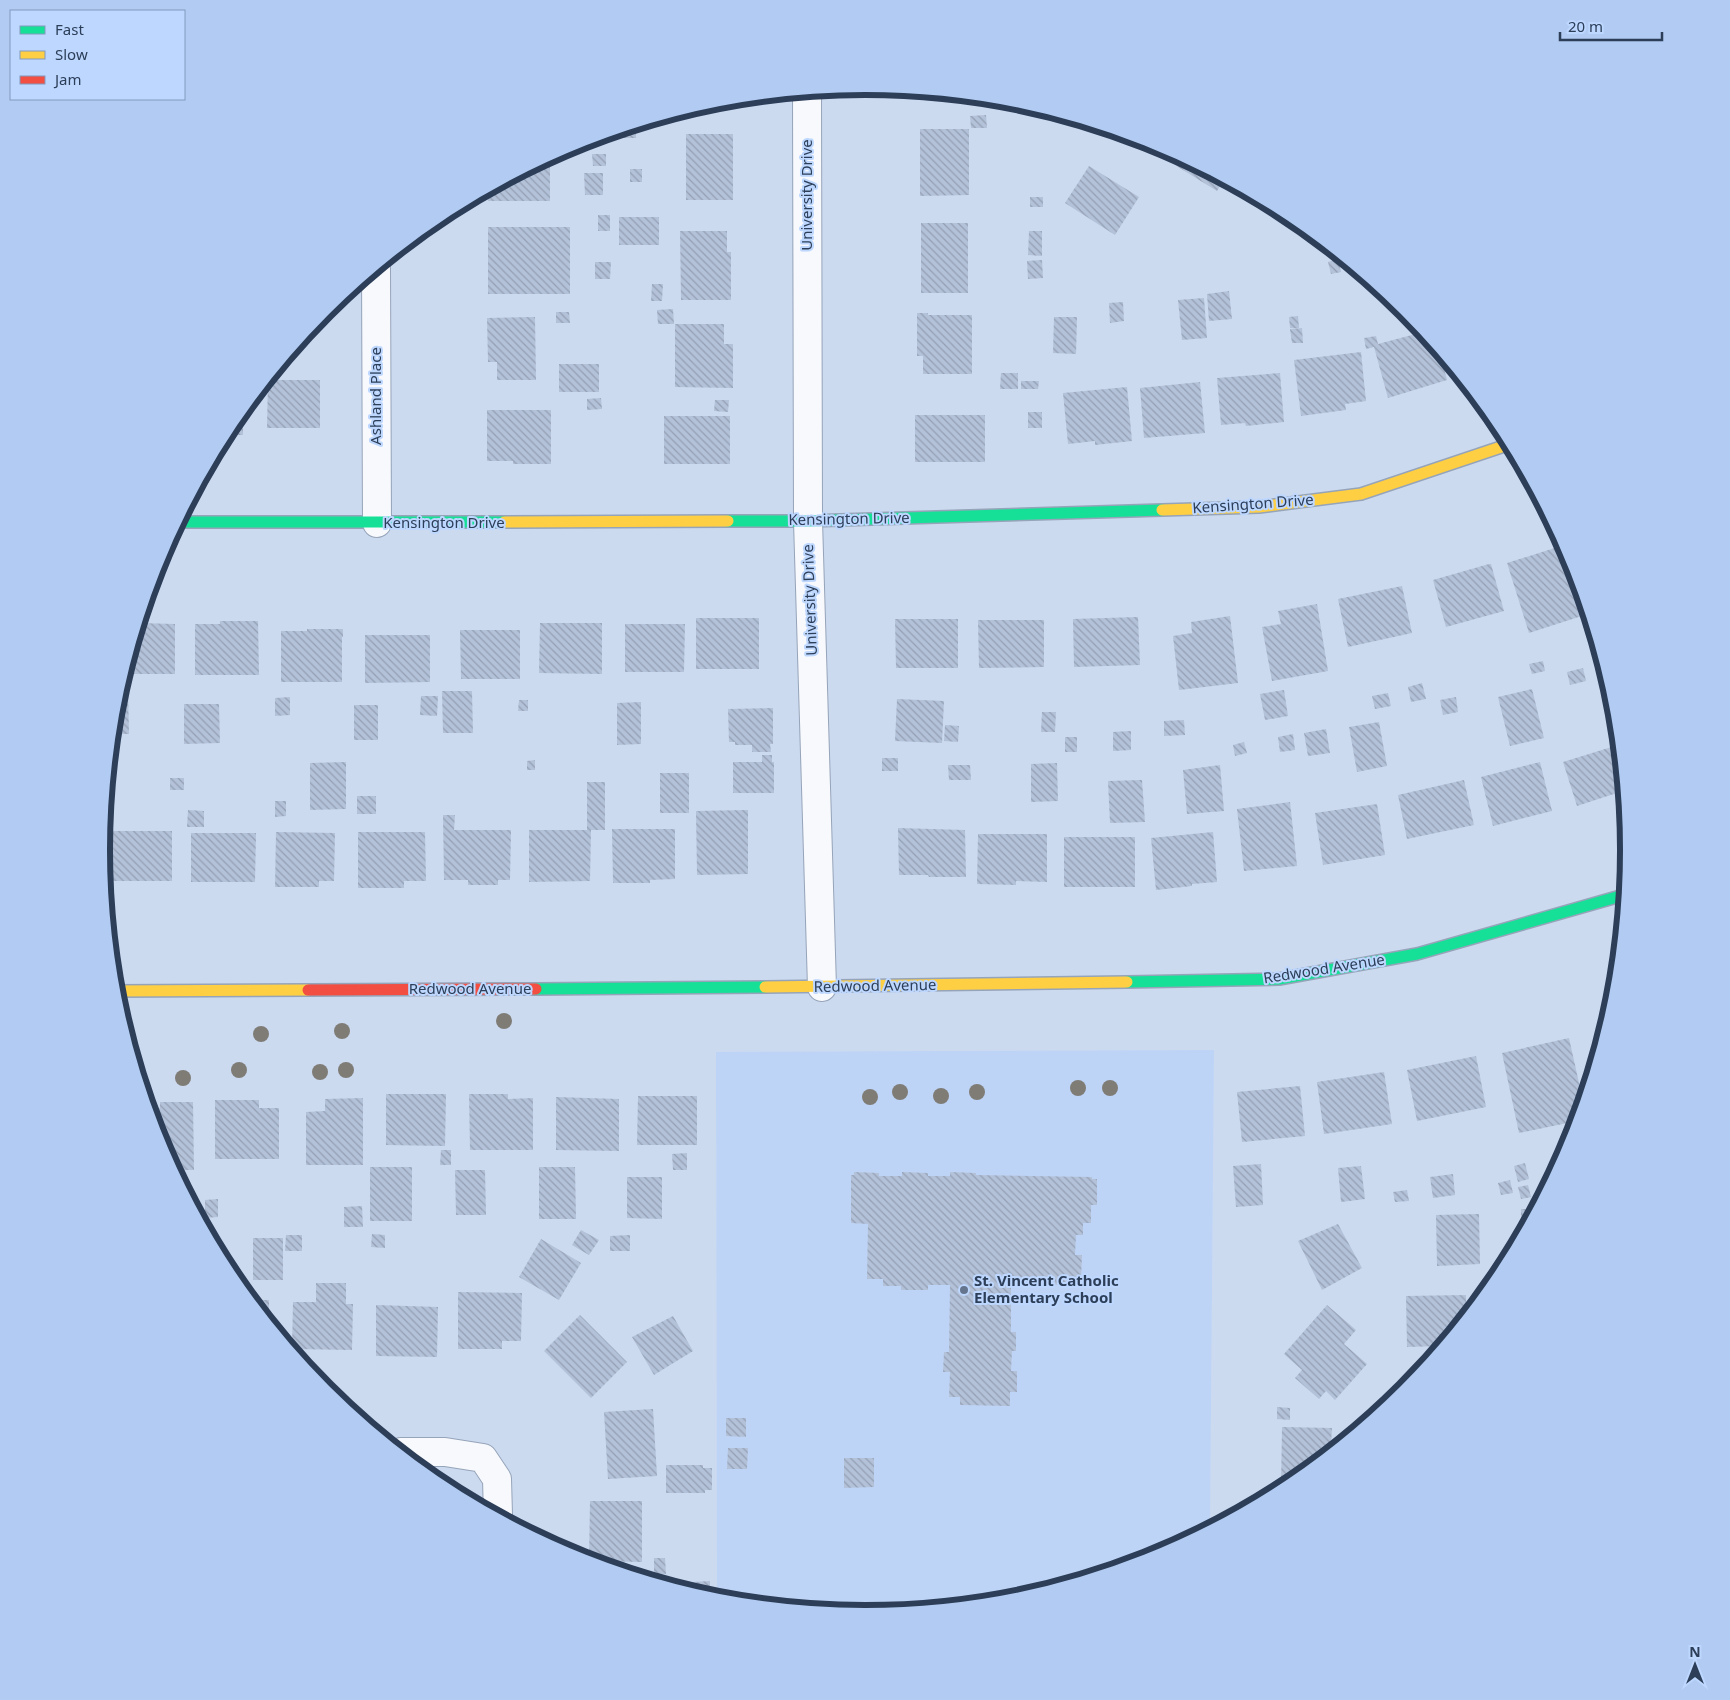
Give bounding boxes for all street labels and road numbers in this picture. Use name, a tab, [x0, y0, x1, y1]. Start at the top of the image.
street label: University Drive	[796, 139, 816, 251]
street label: Ashland Place	[365, 347, 385, 445]
street label: Kensington Drive	[1192, 489, 1314, 517]
street label: Kensington Drive	[788, 507, 910, 529]
street label: Kensington Drive	[383, 512, 505, 532]
street label: University Drive	[797, 544, 821, 656]
street label: Redwood Avenue	[1262, 949, 1386, 987]
street label: Redwood Avenue	[813, 974, 937, 996]
street label: Redwood Avenue	[409, 978, 531, 998]

